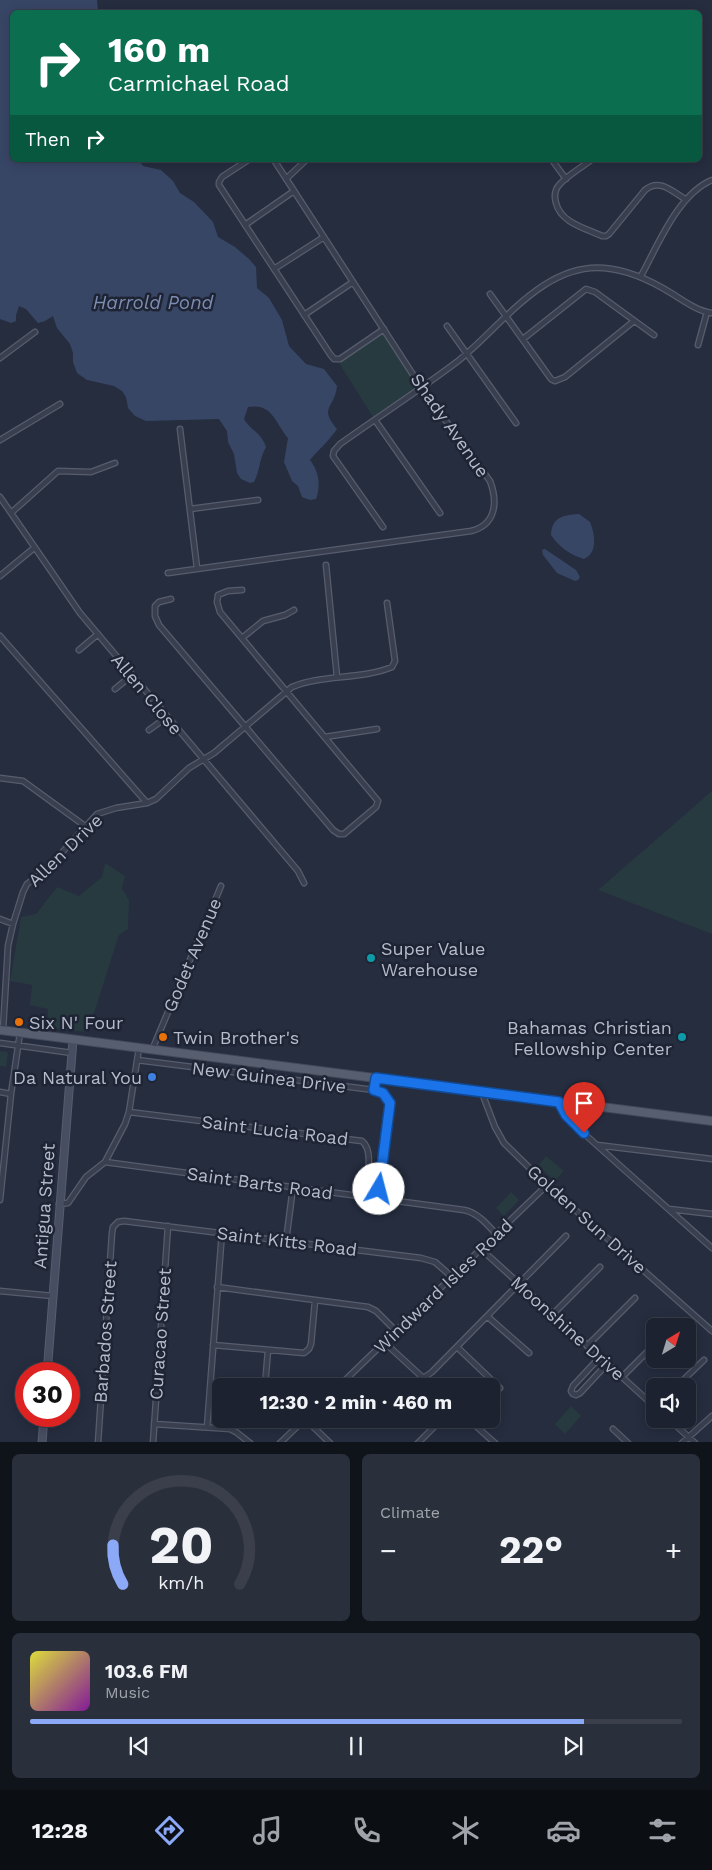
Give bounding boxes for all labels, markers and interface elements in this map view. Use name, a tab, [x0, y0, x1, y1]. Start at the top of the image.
text: 160 m	[108, 29, 210, 71]
icon: right	[25, 30, 90, 95]
text: Carmichael Road	[108, 71, 290, 96]
icon: right	[81, 125, 109, 153]
text: Then	[25, 128, 71, 151]
water label: Harrold Pond	[93, 291, 214, 314]
street label: Shady Avenue	[406, 369, 494, 481]
street label: Allen Close	[107, 649, 187, 739]
street label: Allen Drive	[23, 809, 107, 891]
street label: Godet Avenue	[159, 895, 225, 1015]
place label: Super Value Warehouse	[381, 938, 485, 980]
marker: Super Value Warehouse	[365, 952, 377, 964]
place label: Six N' Four	[29, 1012, 123, 1033]
marker: Six N' Four	[13, 1016, 25, 1028]
place label: Bahamas Christian Fellowship Center	[507, 1017, 672, 1059]
place label: Twin Brother's	[173, 1027, 299, 1048]
marker: Twin Brother's	[157, 1031, 169, 1043]
marker: Bahamas Christian Fellowship Center	[676, 1031, 688, 1043]
street label: New Guinea Drive	[191, 1057, 347, 1097]
place label: Da Natural You	[13, 1067, 142, 1088]
marker: Da Natural You	[146, 1071, 158, 1083]
pin	[563, 1082, 605, 1133]
icon: arrive	[570, 1089, 598, 1117]
street label: Saint Lucia Road	[201, 1111, 349, 1149]
street label: Antigua Street	[29, 1142, 59, 1270]
street label: Golden Sun Drive	[523, 1160, 651, 1278]
street label: Saint Barts Road	[186, 1162, 334, 1204]
position arrow	[352, 1162, 404, 1214]
street label: Windward Isles Road	[369, 1214, 517, 1358]
street label: Saint Kitts Road	[216, 1222, 358, 1260]
street label: Barbados Street	[90, 1260, 120, 1404]
street label: Curacao Street	[145, 1267, 175, 1401]
street label: Moonshine Drive	[507, 1271, 629, 1385]
north arrow	[646, 1318, 696, 1368]
map controls	[646, 1318, 696, 1428]
speed limit sign: 30	[15, 1362, 80, 1427]
button: sound	[646, 1378, 696, 1428]
text: 12:30 · 2 min · 460 m	[260, 1391, 452, 1414]
text: Climate	[380, 1503, 440, 1522]
text: 20	[149, 1515, 213, 1576]
text: 22°	[499, 1528, 563, 1572]
text: −	[380, 1534, 397, 1567]
text: +	[665, 1534, 682, 1567]
text: km/h	[158, 1572, 204, 1593]
text: 103.6 FM	[105, 1660, 188, 1683]
text: Music	[105, 1683, 150, 1702]
icon: previous	[125, 1732, 153, 1760]
icon: pause	[342, 1732, 370, 1760]
icon: next	[559, 1732, 587, 1760]
icon: directions	[152, 1813, 187, 1848]
icon: music	[250, 1813, 285, 1848]
icon: phone	[349, 1813, 384, 1848]
icon: climate	[448, 1813, 483, 1848]
icon: car	[546, 1813, 581, 1848]
icon: filters	[645, 1813, 680, 1848]
text: 12:28	[32, 1818, 88, 1843]

